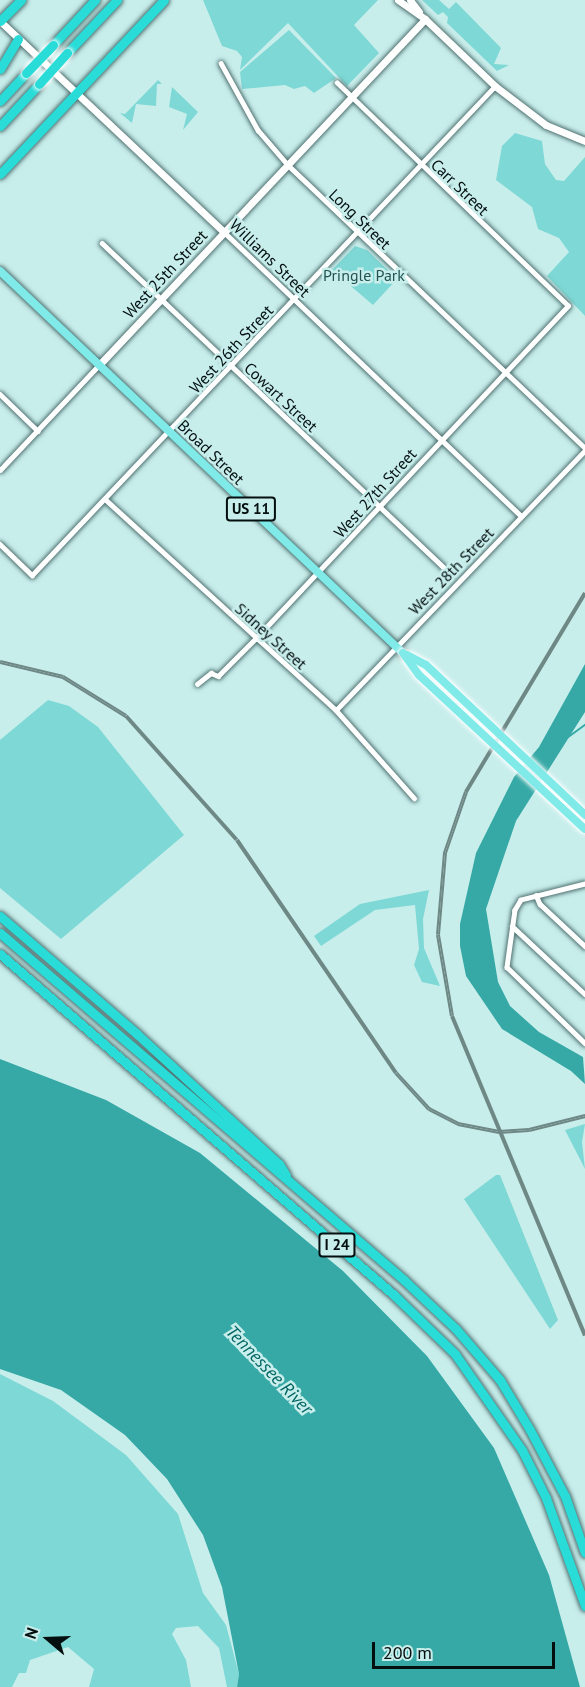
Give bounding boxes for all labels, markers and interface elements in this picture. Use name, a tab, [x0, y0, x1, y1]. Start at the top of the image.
street label: Carr Street	[427, 155, 493, 219]
street label: Long Street	[325, 185, 395, 253]
street label: Williams Street	[226, 215, 314, 301]
street label: West 25th Street	[119, 226, 211, 322]
park label: Pringle Park	[323, 265, 405, 285]
street label: West 26th Street	[185, 301, 277, 397]
street label: Cowart Street	[240, 358, 322, 436]
street label: Broad Street	[174, 416, 248, 488]
street label: West 27th Street	[330, 444, 420, 542]
road number: US 11	[226, 497, 276, 521]
street label: West 28th Street	[405, 523, 497, 619]
street label: Sidney Street	[231, 599, 311, 673]
road number: I 24	[318, 1233, 356, 1257]
water label: Tennessee River	[221, 1321, 317, 1419]
north arrow	[18, 1609, 78, 1669]
text: N	[20, 1625, 42, 1641]
scale bar	[375, 1630, 558, 1668]
text: 200 m	[383, 1641, 432, 1664]

